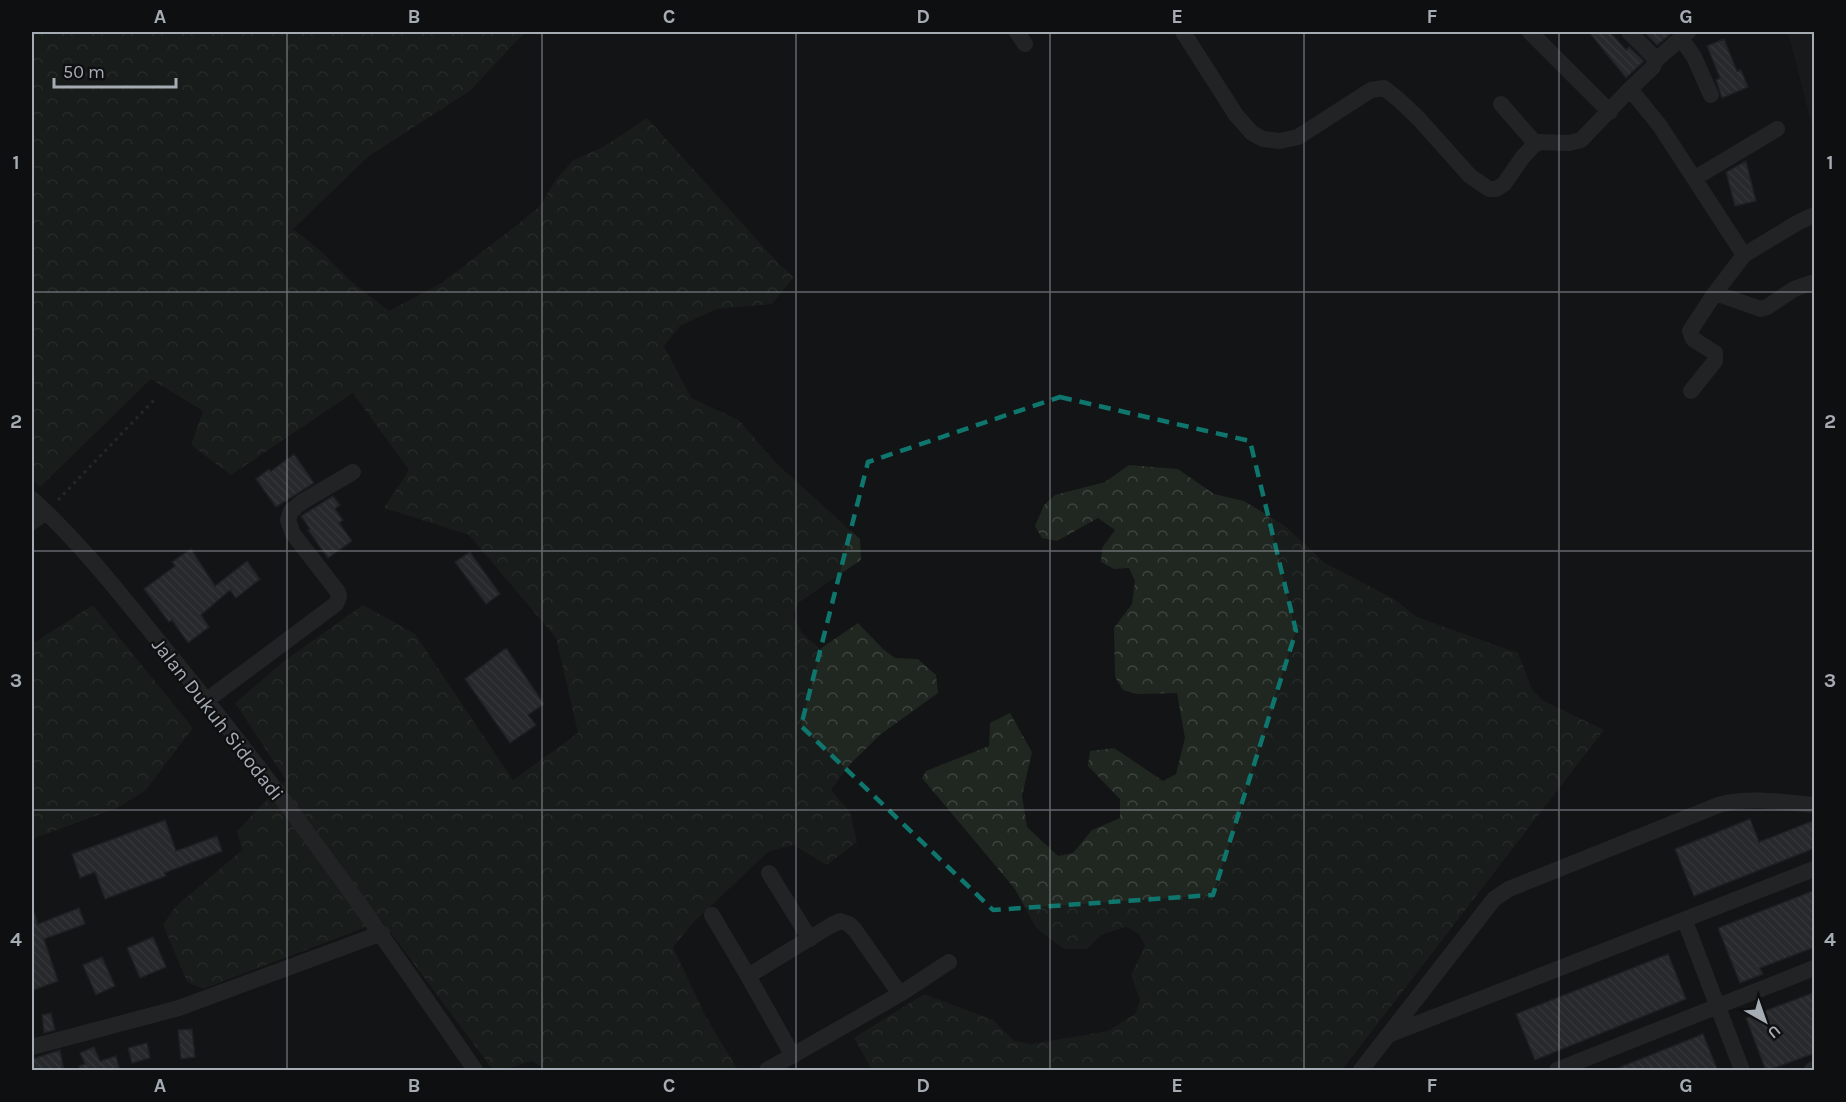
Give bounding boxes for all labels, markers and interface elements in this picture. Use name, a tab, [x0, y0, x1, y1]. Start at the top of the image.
text: A	[154, 5, 167, 28]
text: B	[408, 5, 420, 28]
text: C	[663, 5, 675, 28]
text: D	[916, 5, 930, 28]
text: E	[1171, 5, 1183, 28]
text: F	[1427, 5, 1438, 28]
text: G	[1679, 5, 1693, 28]
scale bar	[54, 51, 176, 89]
text: 50 m	[63, 61, 105, 83]
text: 1	[12, 151, 20, 174]
text: 1	[1826, 151, 1834, 174]
text: 2	[10, 410, 22, 433]
text: 2	[1824, 410, 1836, 433]
street label: Jalan Dukuh Sidodadi	[147, 634, 288, 805]
text: 3	[10, 669, 22, 692]
text: 3	[1824, 669, 1836, 692]
text: 4	[10, 928, 22, 951]
text: 4	[1824, 928, 1836, 951]
north arrow	[1735, 991, 1795, 1051]
text: U	[1764, 1021, 1785, 1043]
text: A	[154, 1074, 167, 1097]
text: B	[408, 1074, 420, 1097]
text: C	[663, 1074, 675, 1097]
text: D	[916, 1074, 930, 1097]
text: E	[1171, 1074, 1183, 1097]
text: F	[1427, 1074, 1438, 1097]
text: G	[1679, 1074, 1693, 1097]

